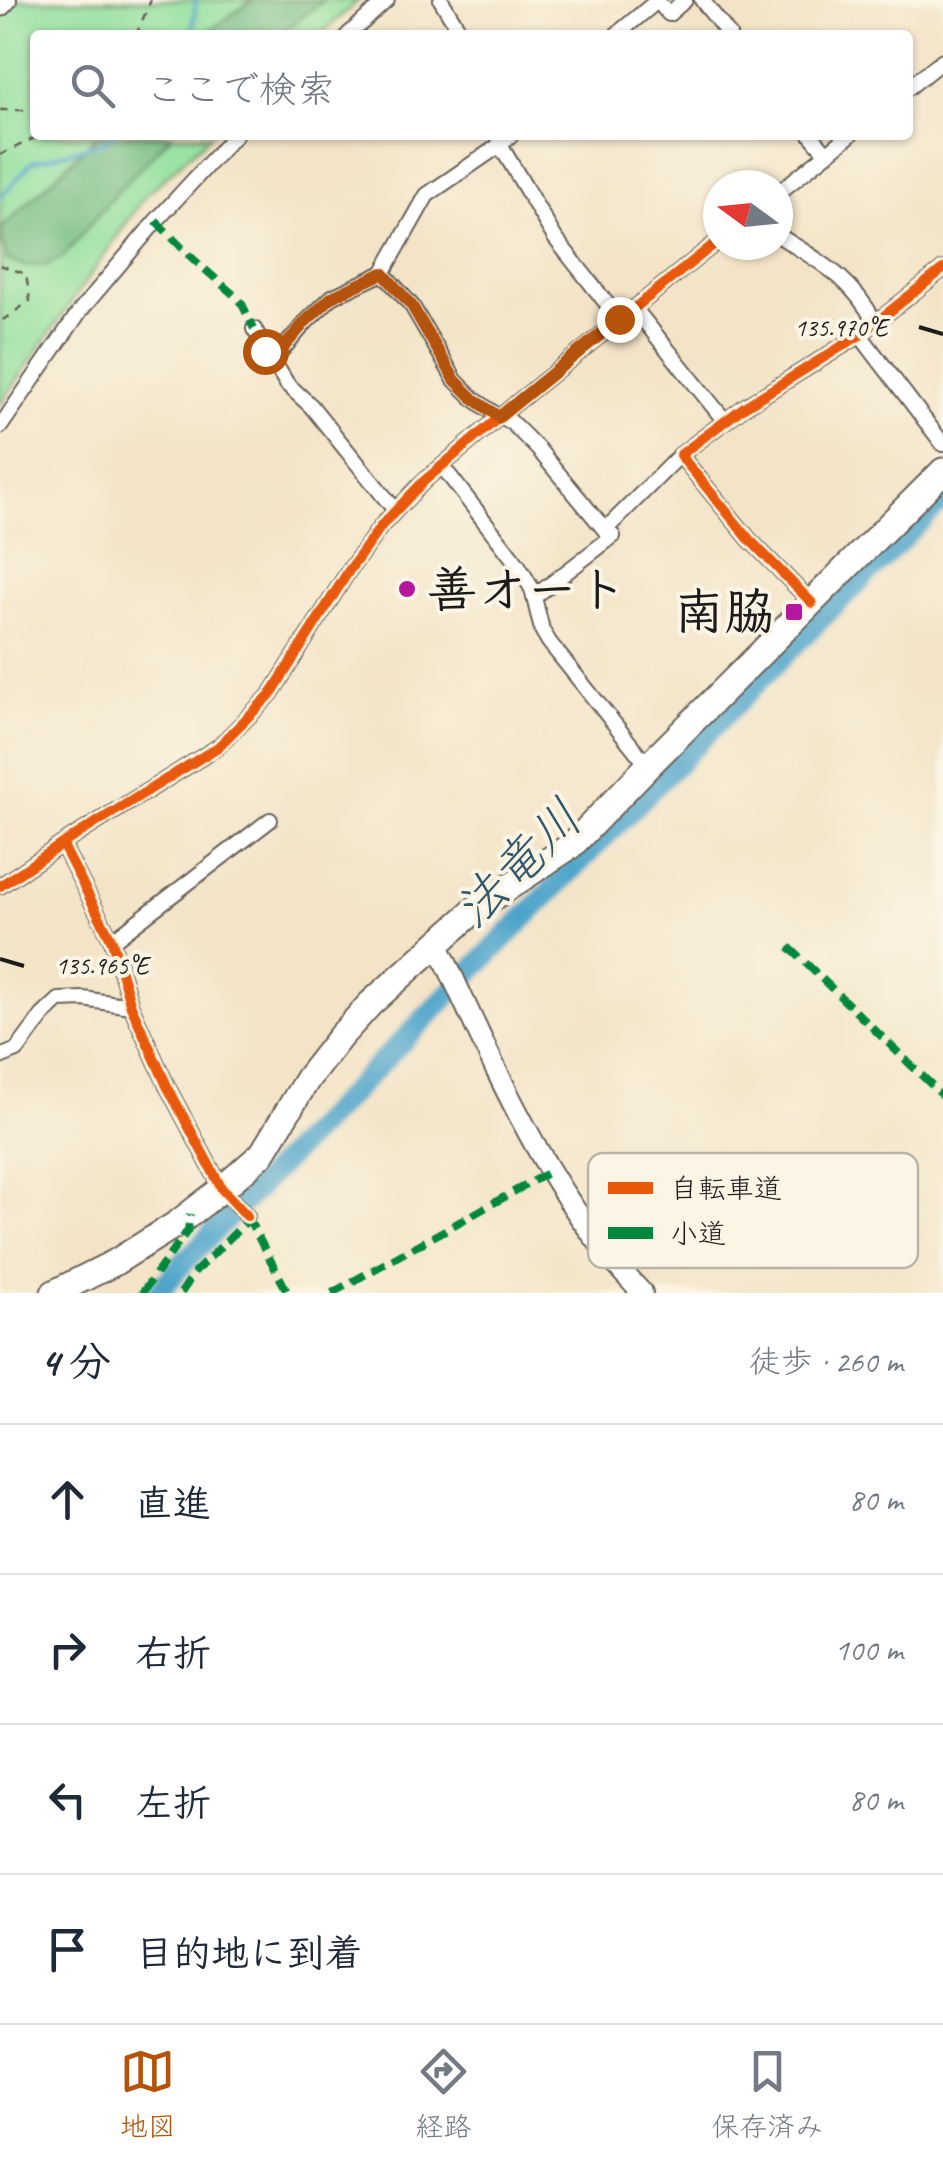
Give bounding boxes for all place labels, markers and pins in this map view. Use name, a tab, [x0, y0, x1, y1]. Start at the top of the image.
place label: 善オート	[427, 558, 627, 621]
marker: 善オート	[396, 578, 418, 600]
place label: 南脇	[674, 581, 774, 644]
marker: 南脇	[783, 601, 805, 623]

